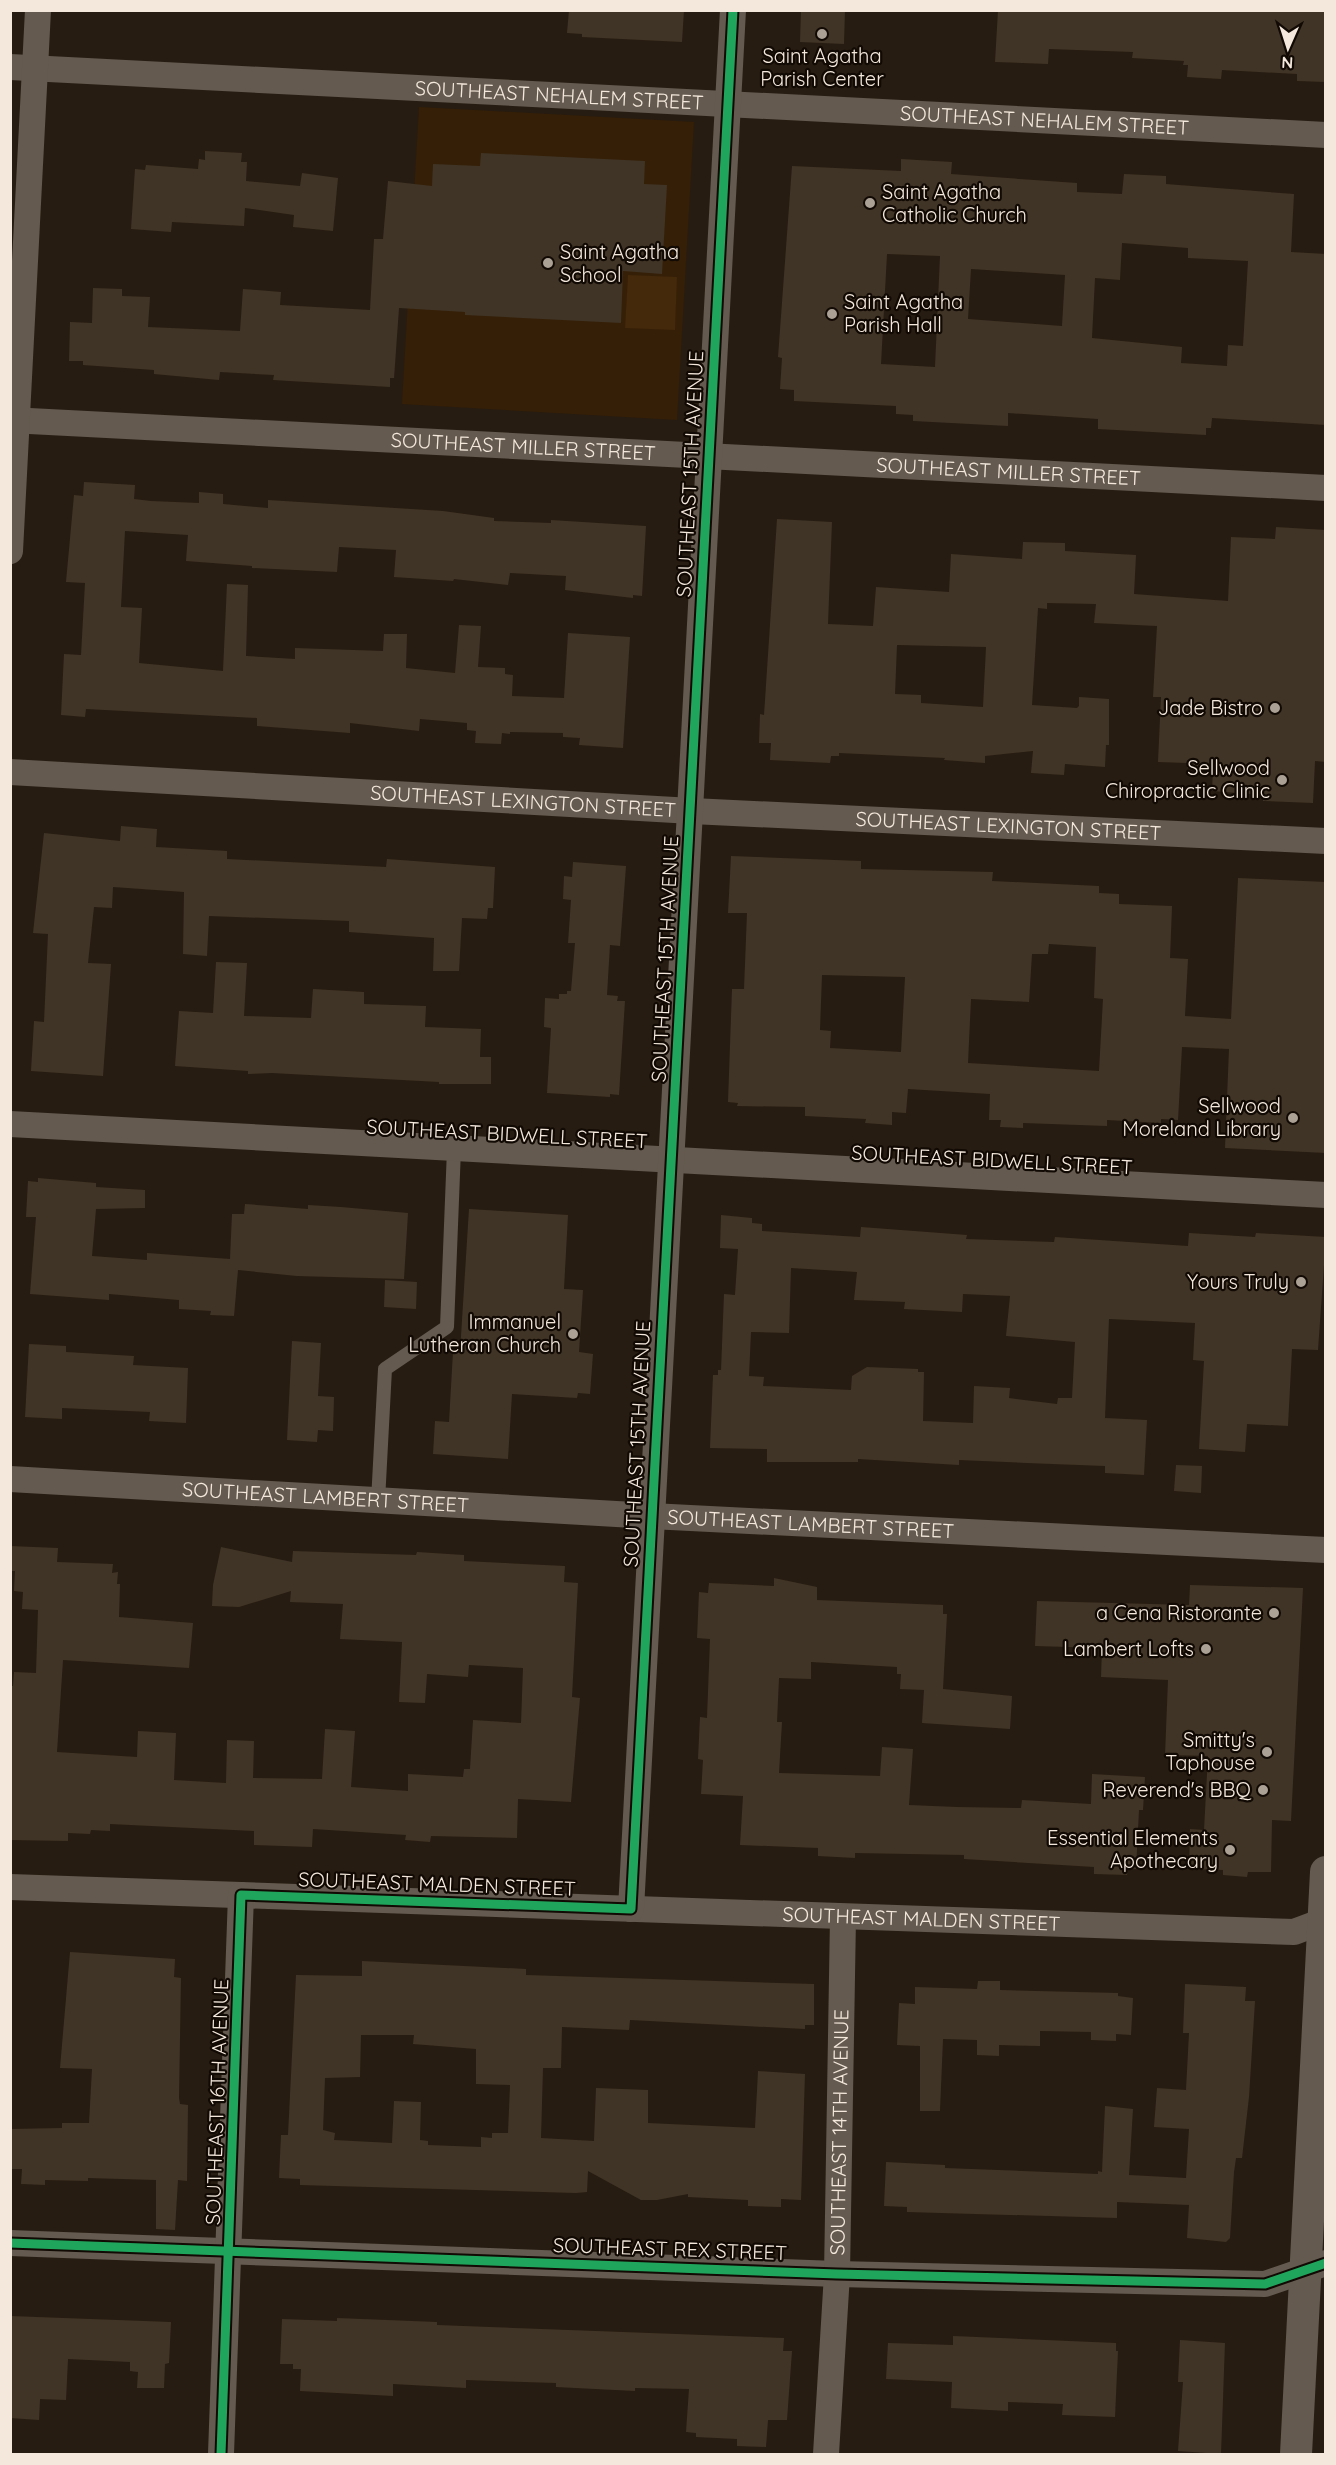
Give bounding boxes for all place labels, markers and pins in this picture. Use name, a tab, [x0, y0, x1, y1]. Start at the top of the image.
marker: Saint Agatha Parish Center	[815, 27, 829, 41]
place label: Saint Agatha Parish Center	[760, 43, 884, 91]
place label: Saint Agatha Catholic Church	[882, 179, 1027, 227]
marker: Saint Agatha Catholic Church	[863, 196, 877, 210]
place label: Saint Agatha School	[560, 239, 679, 287]
marker: Saint Agatha School	[541, 256, 555, 270]
place label: Saint Agatha Parish Hall	[844, 289, 963, 337]
marker: Saint Agatha Parish Hall	[825, 307, 839, 321]
place label: Jade Bistro	[1158, 695, 1263, 720]
marker: Jade Bistro	[1268, 701, 1282, 715]
place label: Sellwood Chiropractic Clinic	[1105, 755, 1270, 803]
marker: Sellwood Chiropractic Clinic	[1275, 773, 1289, 787]
place label: Sellwood Moreland Library	[1122, 1093, 1281, 1141]
marker: Sellwood Moreland Library	[1286, 1111, 1300, 1125]
place label: Yours Truly	[1187, 1269, 1289, 1294]
marker: Yours Truly	[1294, 1275, 1308, 1289]
place label: Immanuel Lutheran Church	[408, 1309, 561, 1357]
marker: Immanuel Lutheran Church	[566, 1327, 580, 1341]
place label: a Cena Ristorante	[1096, 1600, 1262, 1625]
marker: a Cena Ristorante	[1267, 1606, 1281, 1620]
place label: Lambert Lofts	[1063, 1636, 1194, 1661]
marker: Lambert Lofts	[1199, 1642, 1213, 1656]
place label: Smitty's Taphouse	[1165, 1727, 1255, 1775]
marker: Smitty's Taphouse	[1260, 1745, 1274, 1759]
place label: Reverend's BBQ	[1102, 1777, 1251, 1802]
marker: Reverend's BBQ	[1256, 1783, 1270, 1797]
place label: Essential Elements Apothecary	[1047, 1825, 1218, 1873]
marker: Essential Elements Apothecary	[1223, 1843, 1237, 1857]

